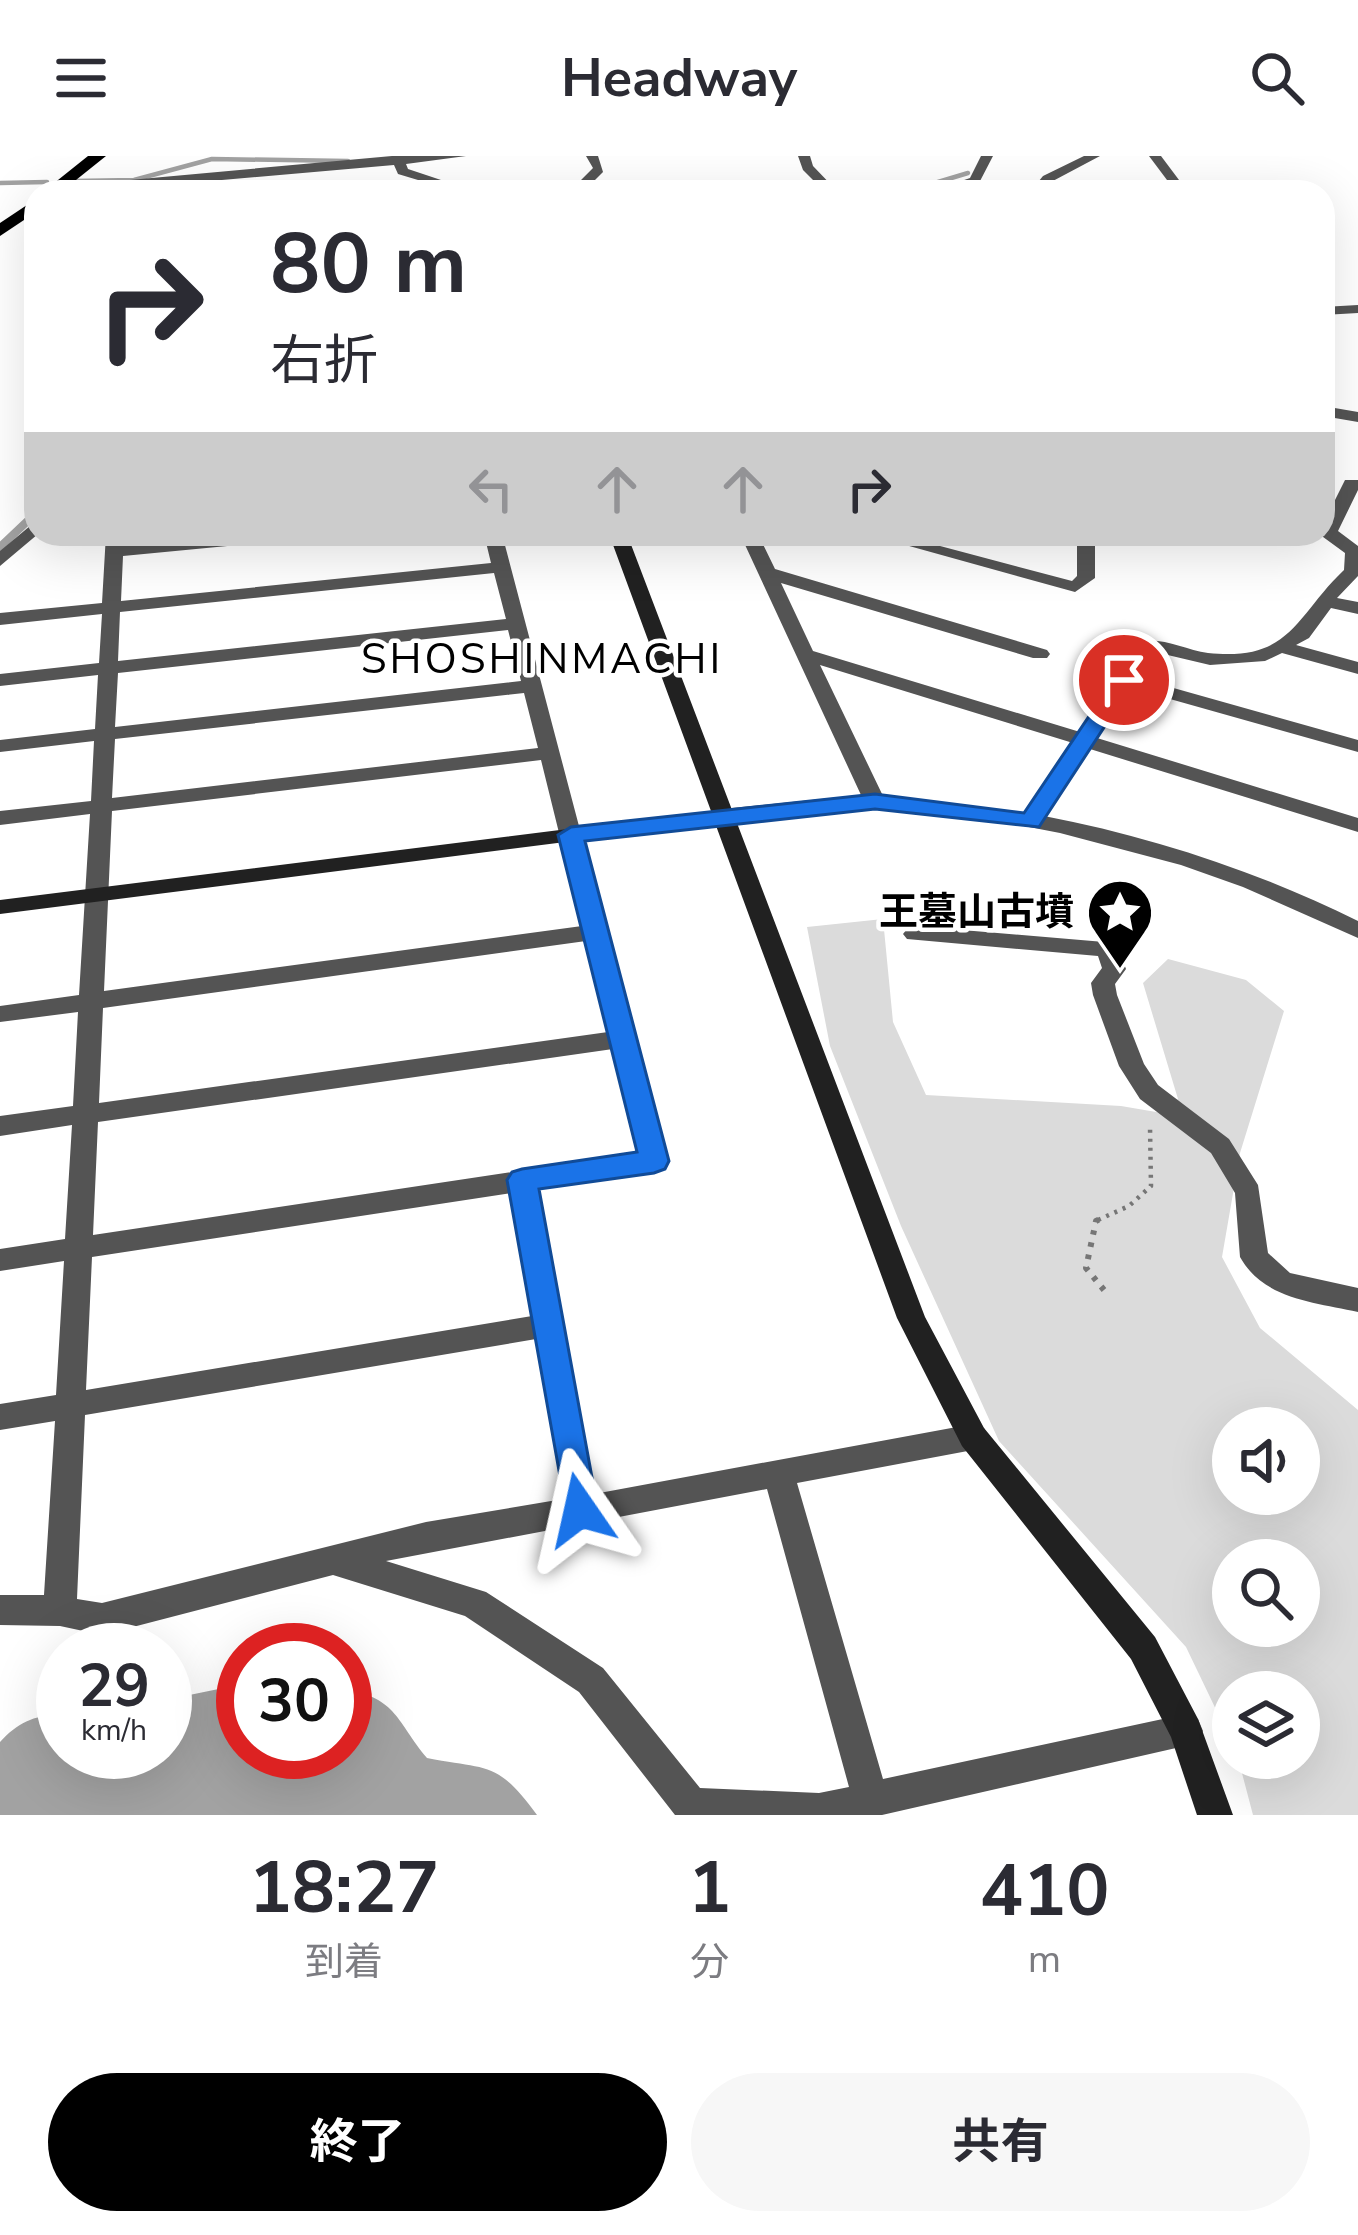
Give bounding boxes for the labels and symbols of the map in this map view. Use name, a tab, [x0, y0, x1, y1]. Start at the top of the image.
pin	[1073, 629, 1175, 731]
district label: SHOSHINMACHI	[361, 631, 723, 688]
place icon: 王墓山古墳	[1085, 877, 1155, 971]
place label: 王墓山古墳	[879, 886, 1074, 939]
position arrow	[517, 1447, 643, 1573]
speed limit sign: 30	[216, 1623, 372, 1779]

